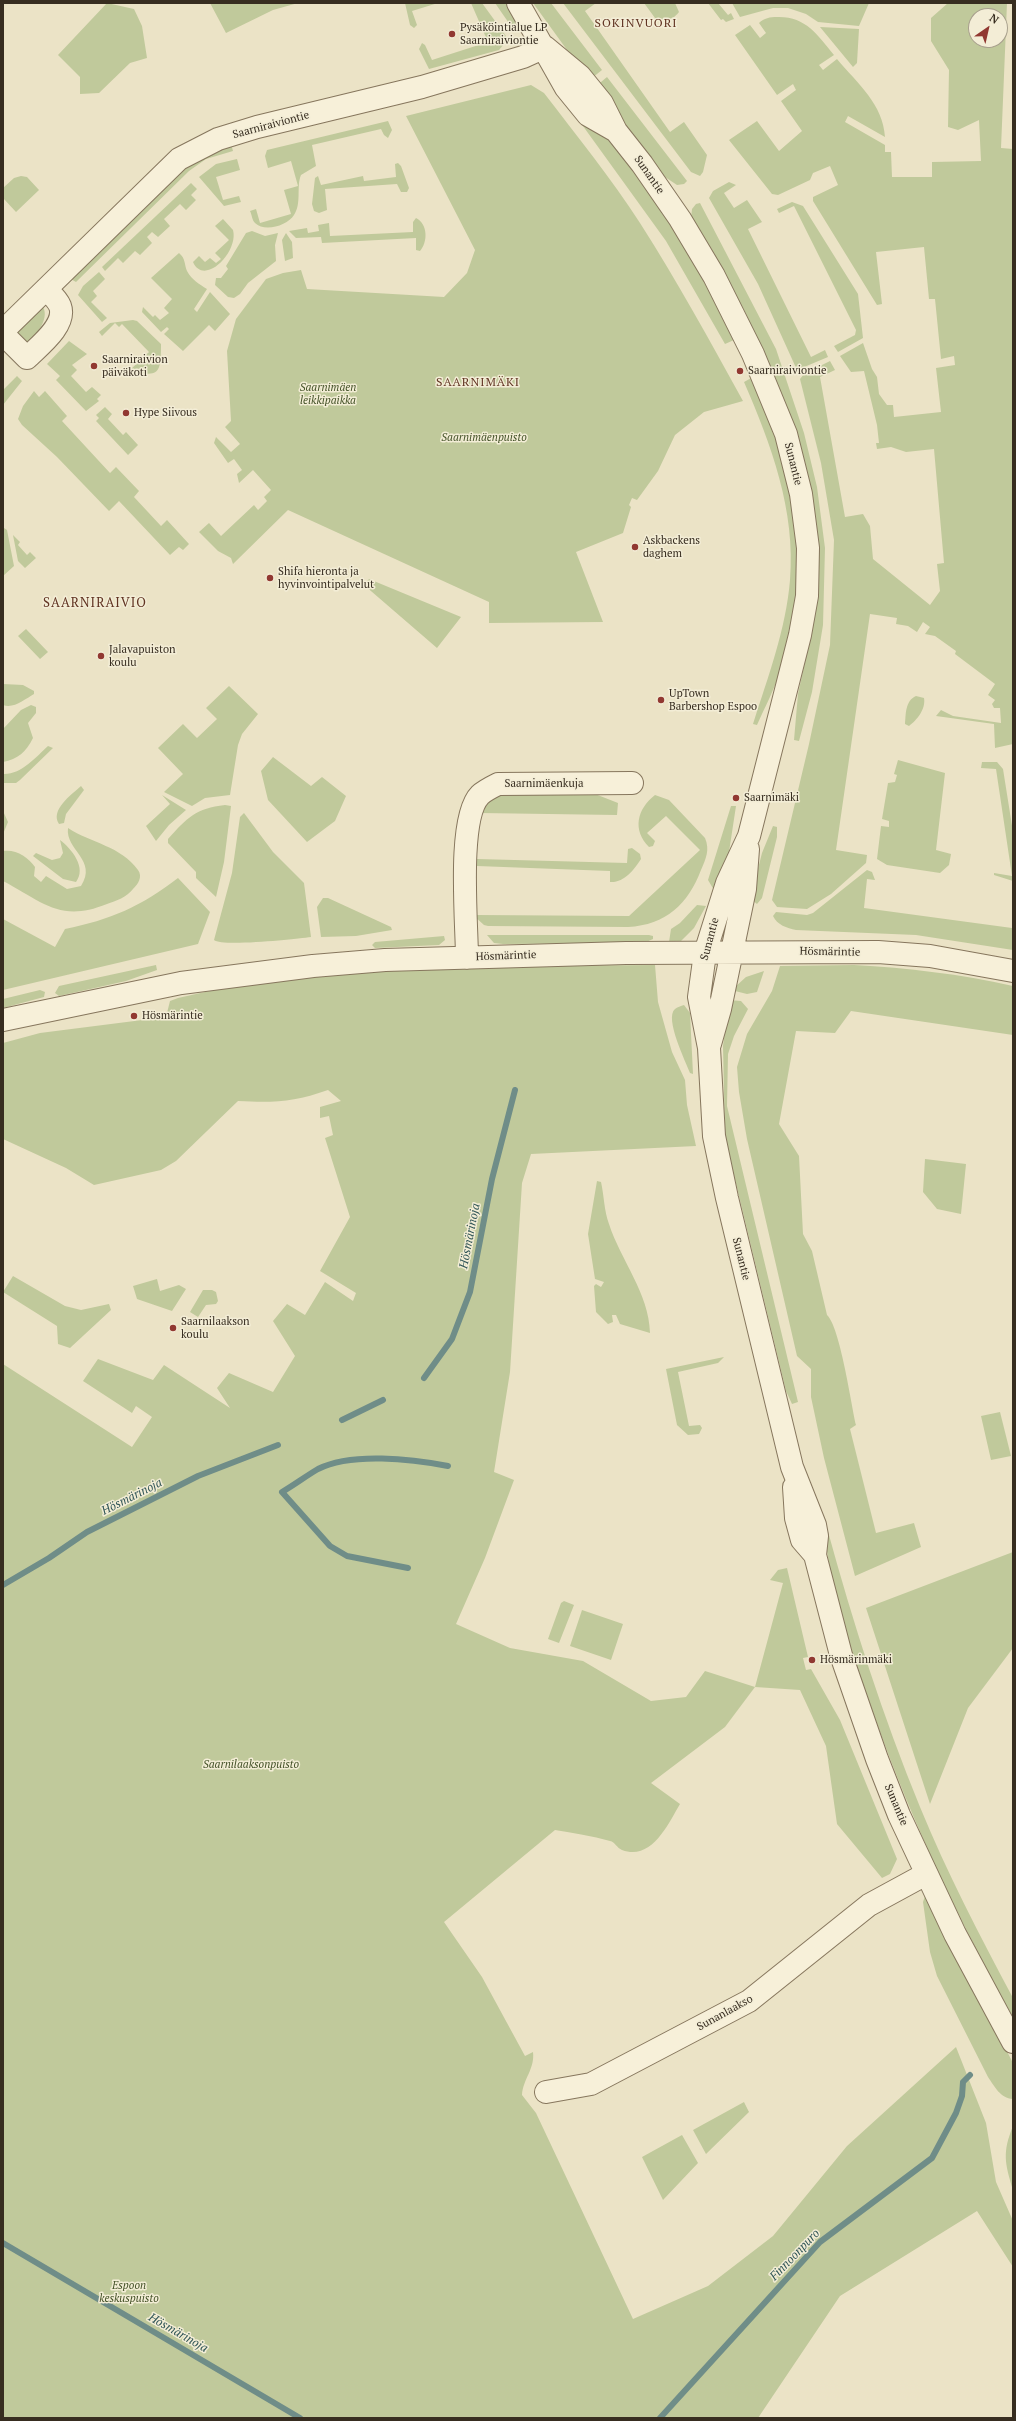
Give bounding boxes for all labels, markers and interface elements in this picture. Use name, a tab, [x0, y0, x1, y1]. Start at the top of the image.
north arrow	[968, 8, 1008, 48]
text: N	[987, 11, 1002, 27]
district label: SOKINVUORI	[594, 17, 678, 31]
place label: Pysäköintialue LP Saarniraiviontie	[460, 21, 547, 47]
marker: Pysäköintialue LP Saarniraiviontie	[447, 29, 457, 39]
street label: Saarniraiviontie	[231, 108, 311, 142]
street label: Sunantie	[631, 153, 667, 197]
place label: Saarniraivion päiväkoti	[102, 353, 168, 379]
marker: Saarniraivion päiväkoti	[89, 361, 99, 371]
place label: Saarniraiviontie	[748, 364, 827, 378]
marker: Saarniraiviontie	[735, 366, 745, 376]
district label: SAARNIMÄKI	[436, 376, 520, 390]
park label: Saarnimäen leikkipaikka	[300, 381, 356, 407]
place label: Hype Siivous	[134, 406, 197, 420]
marker: Hype Siivous	[121, 408, 131, 418]
park label: Saarnimäenpuisto	[441, 431, 527, 445]
street label: Sunantie	[781, 441, 805, 487]
place label: Askbackens daghem	[643, 534, 700, 560]
marker: Askbackens daghem	[630, 542, 640, 552]
place label: Shifa hieronta ja hyvinvointipalvelut	[278, 565, 374, 591]
marker: Shifa hieronta ja hyvinvointipalvelut	[265, 573, 275, 583]
district label: SAARNIRAIVIO	[43, 595, 147, 611]
place label: Jalavapuiston koulu	[109, 643, 176, 669]
marker: Jalavapuiston koulu	[96, 651, 106, 661]
place label: UpTown Barbershop Espoo	[669, 687, 757, 713]
marker: UpTown Barbershop Espoo	[656, 695, 666, 705]
street label: Saarnimäenkuja	[505, 777, 583, 791]
place label: Saarnimäki	[744, 791, 799, 805]
marker: Saarnimäki	[731, 793, 741, 803]
street label: Sunantie	[698, 916, 722, 962]
street label: Hösmärintie	[799, 945, 861, 959]
street label: Hösmärintie	[475, 948, 537, 964]
place label: Hösmärintie	[142, 1009, 203, 1023]
marker: Hösmärintie	[129, 1011, 139, 1021]
water label: Hösmärinoja	[457, 1202, 483, 1270]
street label: Sunantie	[729, 1236, 753, 1282]
place label: Saarnilaakson koulu	[181, 1315, 250, 1341]
marker: Saarnilaakson koulu	[168, 1323, 178, 1333]
water label: Hösmärinoja	[99, 1476, 165, 1518]
place label: Hösmärinmäki	[820, 1653, 892, 1667]
marker: Hösmärinmäki	[807, 1655, 817, 1665]
park label: Saarnilaaksonpuisto	[203, 1758, 299, 1772]
street label: Sunantie	[881, 1782, 911, 1828]
street label: Sunanlaakso	[695, 1992, 755, 2034]
water label: Finnoonpuro	[767, 2226, 823, 2284]
park label: Espoon keskuspuisto	[99, 2279, 159, 2305]
water label: Hösmärinoja	[146, 2310, 210, 2356]

